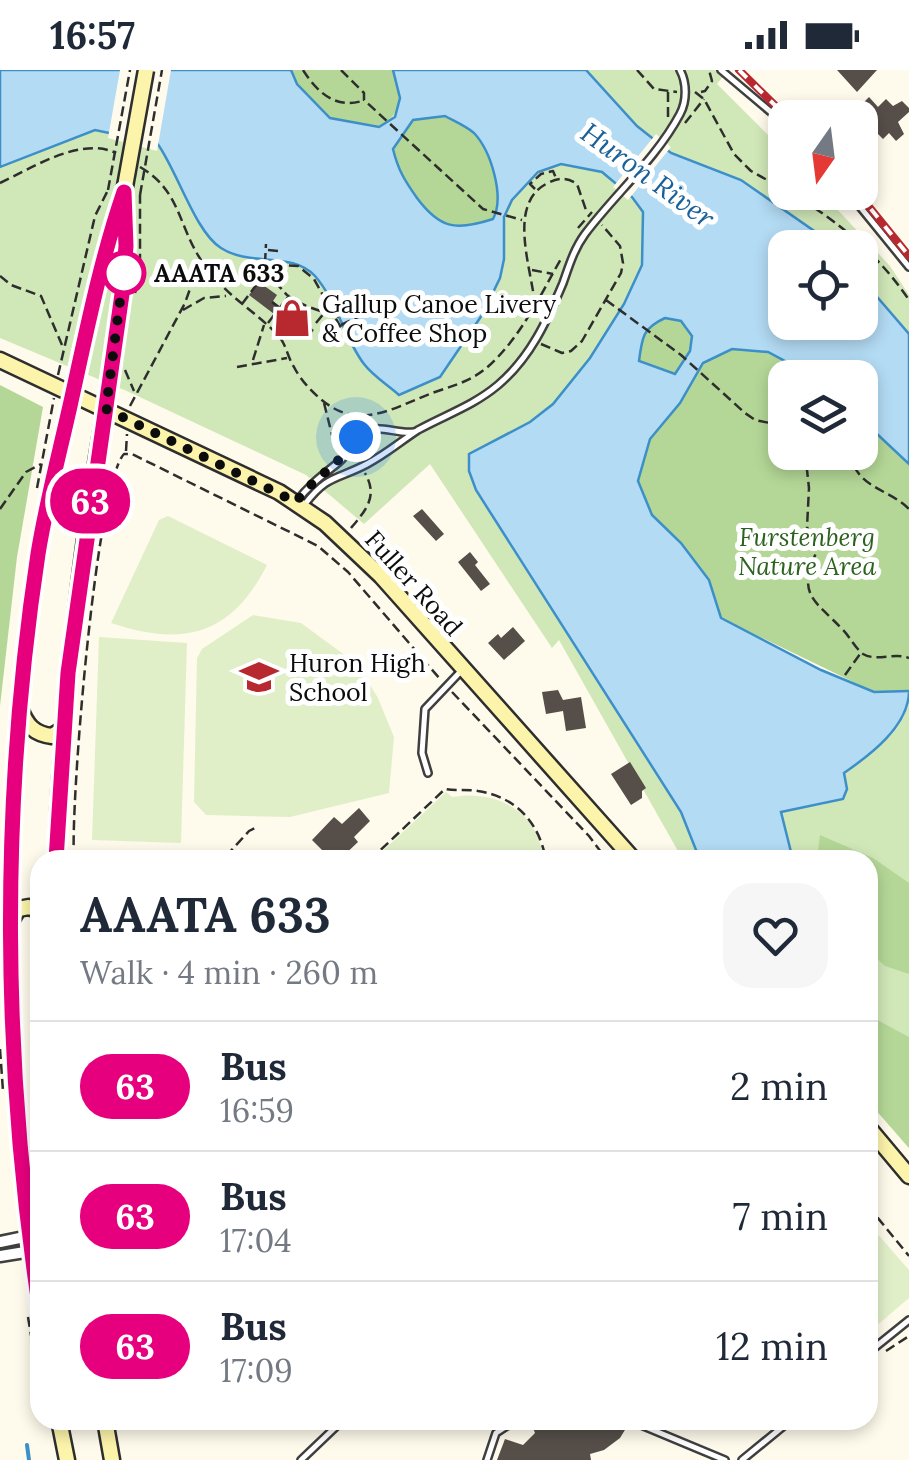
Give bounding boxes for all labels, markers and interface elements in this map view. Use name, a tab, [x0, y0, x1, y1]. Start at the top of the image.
text: 16:57	[50, 11, 135, 59]
north arrow	[768, 100, 878, 210]
map controls	[768, 100, 878, 470]
water label: Huron River	[574, 114, 722, 236]
button: locate	[768, 230, 878, 340]
marker: AAATA 633	[103, 252, 145, 294]
place label: AAATA 633	[154, 257, 285, 289]
place label: Gallup Canoe Livery & Coffee Shop	[322, 288, 557, 349]
shop icon: Gallup Canoe Livery & Coffee Shop	[271, 297, 313, 339]
button: layers	[768, 360, 878, 470]
your location	[331, 412, 381, 462]
line badge: 63	[45, 468, 135, 534]
text: 63	[70, 479, 110, 524]
park label: Furstenberg Nature Area	[738, 521, 876, 582]
street label: Fuller Road	[358, 524, 470, 642]
place label: Huron High School	[289, 647, 426, 708]
school or university icon: Huron High School	[238, 656, 280, 698]
button: heart	[723, 883, 828, 988]
text: AAATA 633	[80, 884, 331, 945]
text: Walk · 4 min · 260 m	[80, 952, 378, 993]
text: Bus	[220, 1042, 287, 1090]
text: 2 min	[730, 1062, 828, 1110]
text: 63	[115, 1064, 155, 1109]
text: 16:59	[220, 1090, 294, 1131]
text: Bus	[220, 1172, 287, 1220]
text: 7 min	[733, 1192, 828, 1240]
text: 63	[115, 1194, 155, 1239]
text: 17:04	[220, 1220, 292, 1261]
text: Bus	[220, 1302, 287, 1350]
text: 12 min	[716, 1322, 828, 1370]
text: 63	[115, 1324, 155, 1369]
text: 17:09	[220, 1350, 293, 1391]

